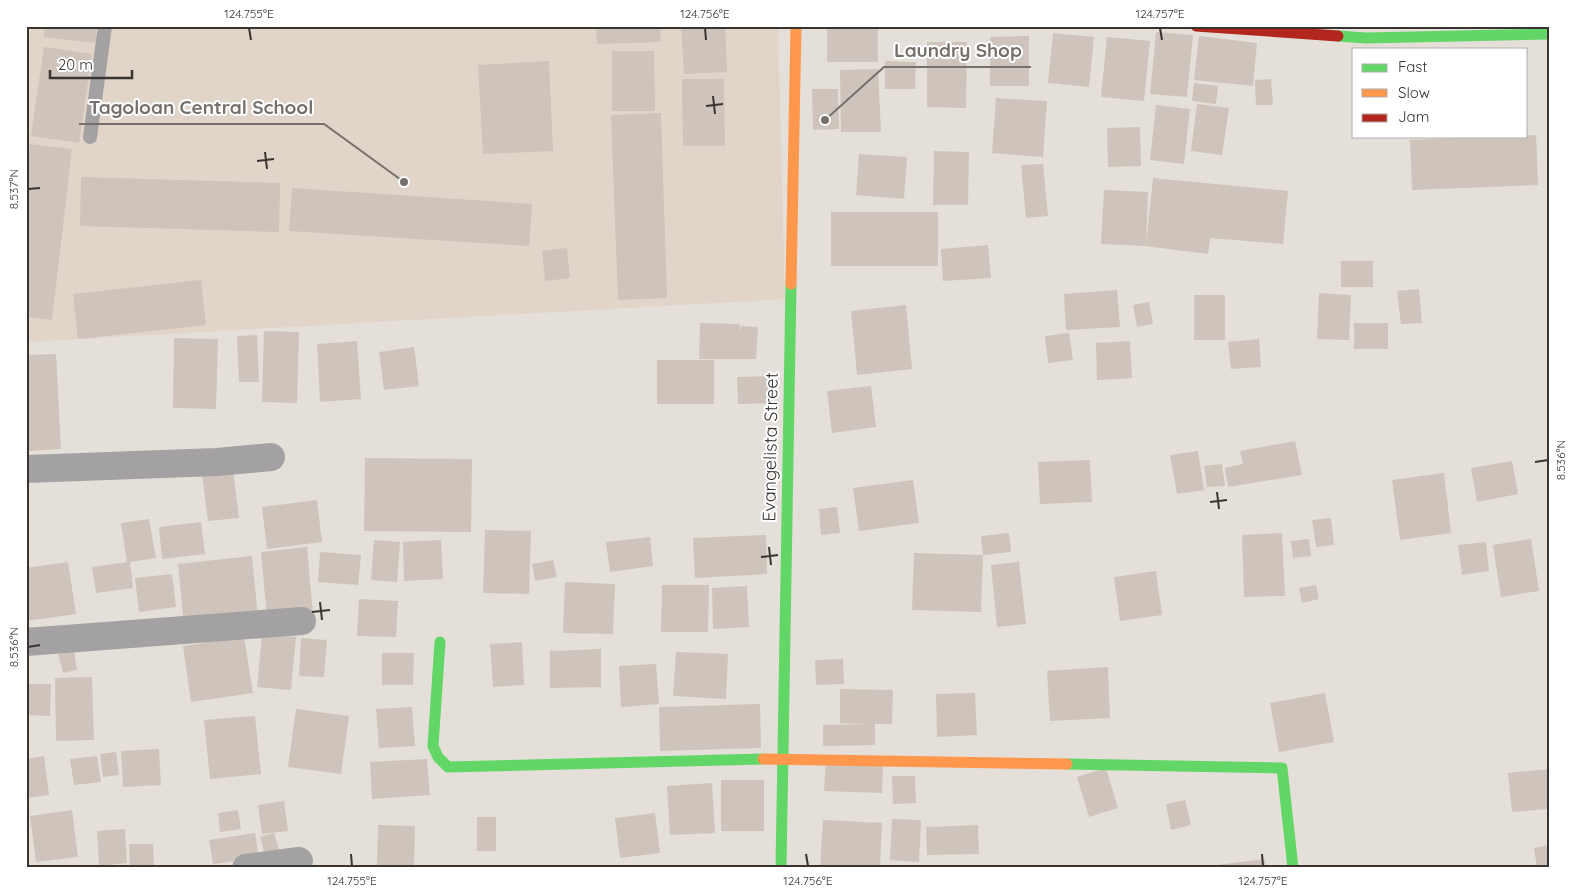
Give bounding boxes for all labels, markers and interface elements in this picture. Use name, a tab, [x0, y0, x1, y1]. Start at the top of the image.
text: 124.755°E	[224, 6, 274, 21]
text: 124.756°E	[680, 6, 730, 21]
text: 124.757°E	[1135, 6, 1185, 21]
callout: Laundry Shop	[884, 33, 1031, 67]
text: Laundry Shop	[894, 38, 1022, 62]
scale bar	[50, 48, 132, 80]
legend	[1352, 48, 1528, 138]
text: 20 m	[58, 55, 93, 74]
text: Fast	[1398, 57, 1427, 76]
text: Slow	[1398, 83, 1430, 102]
callout: Tagoloan Central School	[79, 90, 324, 124]
text: Tagoloan Central School	[89, 95, 313, 119]
text: Jam	[1398, 107, 1429, 126]
text: 8.537°N	[6, 169, 21, 209]
street label: Evangelista Street	[757, 372, 783, 522]
text: 8.536°N	[1553, 440, 1568, 480]
text: 8.536°N	[6, 627, 21, 667]
text: 124.755°E	[327, 873, 377, 888]
text: 124.756°E	[783, 873, 833, 888]
text: 124.757°E	[1238, 873, 1288, 888]

